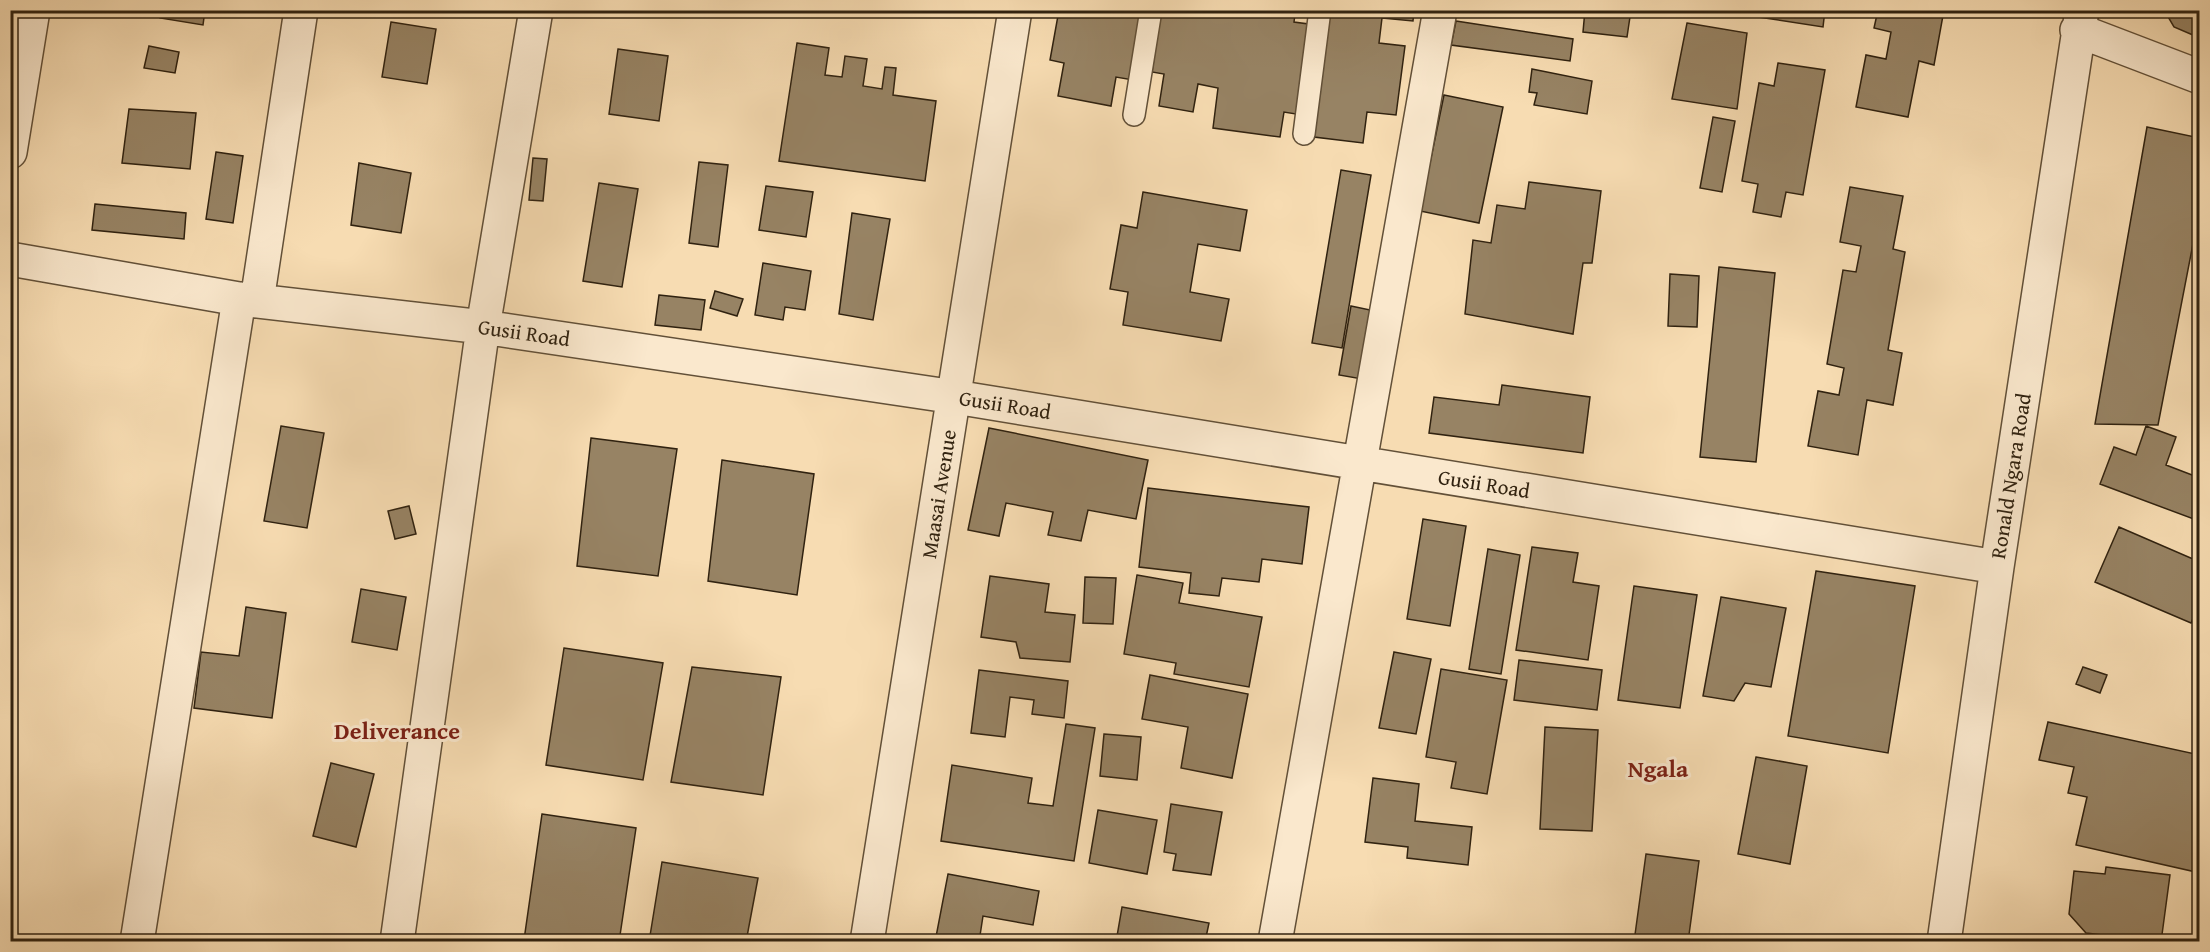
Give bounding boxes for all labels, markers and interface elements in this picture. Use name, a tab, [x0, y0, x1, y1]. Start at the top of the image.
street label: Gusii Road	[476, 311, 573, 354]
street label: Gusii Road	[957, 382, 1054, 427]
street label: Ronald Ngara Road	[1982, 390, 2039, 561]
street label: Maasai Avenue	[913, 427, 964, 561]
street label: Gusii Road	[1436, 461, 1533, 506]
district label: Deliverance	[334, 713, 460, 748]
district label: Ngala	[1628, 751, 1689, 786]

